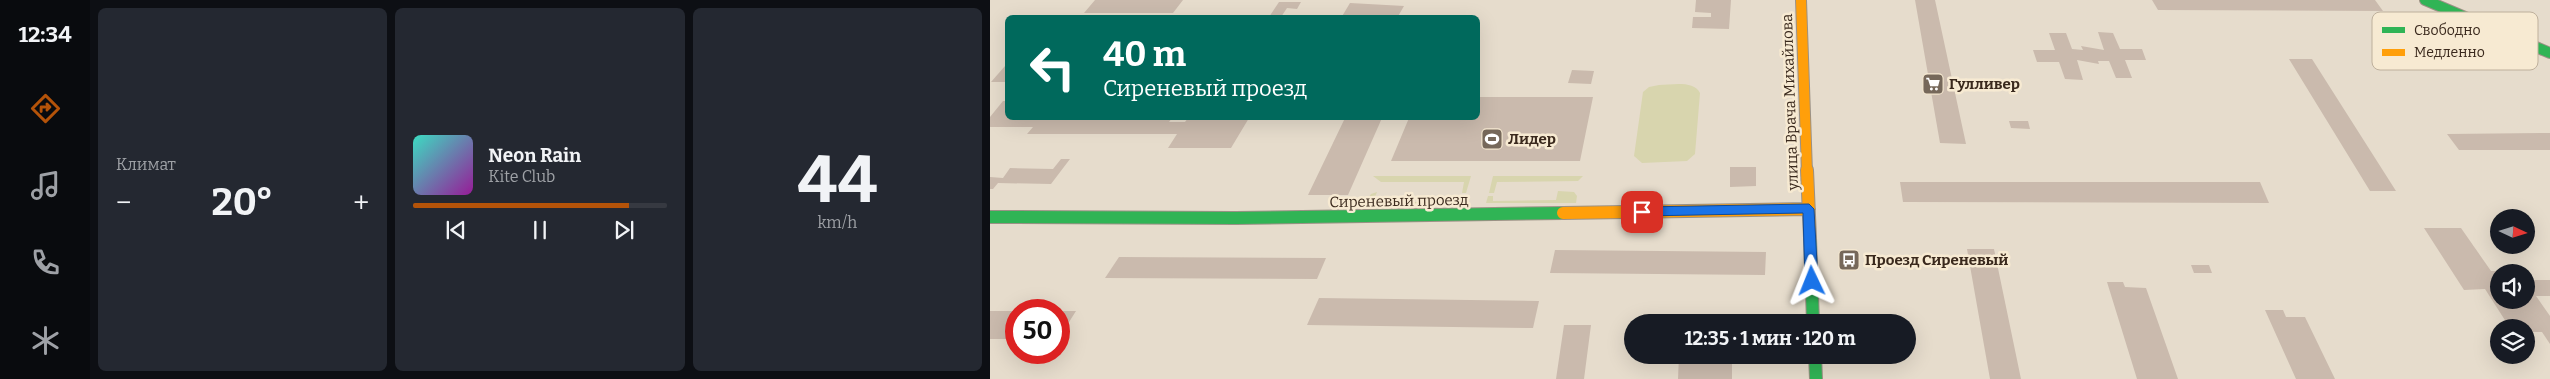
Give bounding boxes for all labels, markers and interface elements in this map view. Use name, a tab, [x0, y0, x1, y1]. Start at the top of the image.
legend	[2372, 12, 2538, 70]
street label: улица Врача Михайлова	[1778, 13, 1802, 192]
text: 12:34	[18, 21, 72, 48]
text: Свободно	[2414, 22, 2480, 39]
text: 40 m	[1103, 33, 1186, 75]
icon: left	[1020, 35, 1085, 100]
text: Медленно	[2414, 44, 2485, 61]
supermarket icon: Гулливер	[1921, 72, 1945, 96]
text: Сиреневый проезд	[1103, 75, 1307, 102]
place label: Гулливер	[1949, 75, 2020, 93]
icon: directions	[28, 91, 63, 126]
sports icon: Лидер	[1480, 127, 1504, 151]
place label: Лидер	[1508, 130, 1556, 148]
text: 44	[797, 141, 877, 219]
text: Neon Rain	[488, 144, 581, 167]
text: Климат	[116, 155, 176, 174]
text: Kite Club	[488, 167, 555, 186]
icon: music	[28, 168, 63, 203]
text: 20°	[211, 179, 273, 225]
text: −	[116, 186, 131, 219]
text: +	[353, 186, 369, 219]
street label: Сиреневый проезд	[1329, 191, 1469, 211]
pin	[1621, 191, 1663, 233]
icon: arrive	[1628, 198, 1656, 226]
north arrow	[2490, 209, 2535, 254]
map controls	[2490, 209, 2535, 364]
text: km/h	[818, 213, 857, 232]
icon: previous	[442, 216, 470, 244]
icon: pause	[526, 216, 554, 244]
icon: next	[610, 216, 638, 244]
icon: phone	[28, 245, 63, 280]
bus stop icon: Проезд Сиреневый	[1837, 248, 1861, 272]
place label: Проезд Сиреневый	[1865, 251, 2008, 269]
position arrow	[1785, 254, 1837, 306]
button: sound	[2490, 264, 2535, 309]
speed limit sign: 50	[1005, 299, 1070, 364]
button: layers	[2490, 319, 2535, 364]
icon: climate	[28, 323, 63, 358]
text: 12:35 · 1 мин · 120 m	[1684, 327, 1856, 350]

